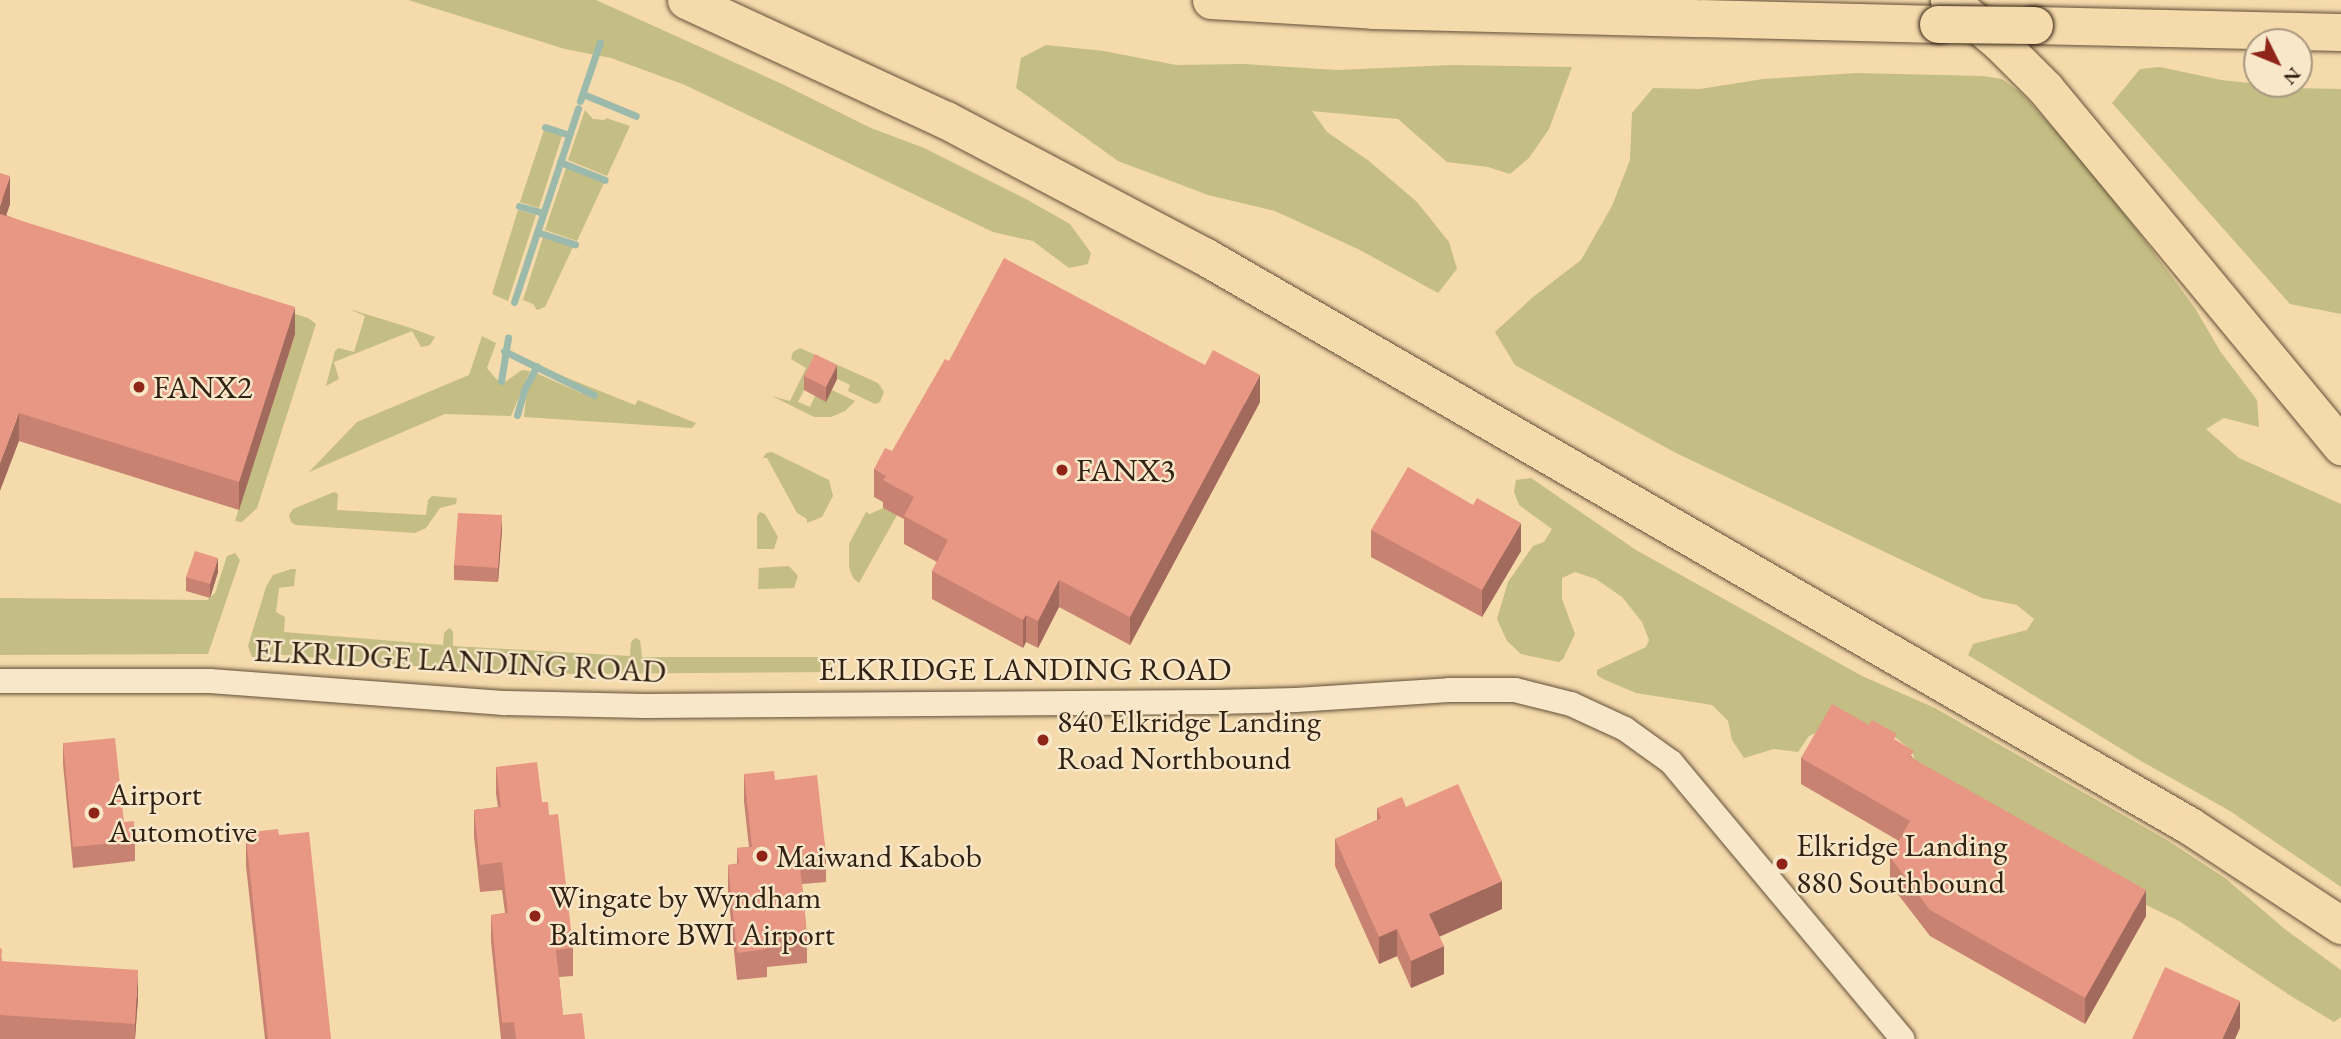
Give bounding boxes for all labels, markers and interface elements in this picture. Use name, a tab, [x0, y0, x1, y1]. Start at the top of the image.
north arrow	[2243, 28, 2313, 98]
text: N	[2278, 62, 2307, 90]
place label: FANX2	[153, 368, 252, 406]
marker: FANX2	[131, 379, 147, 395]
place label: FANX3	[1076, 451, 1175, 489]
marker: FANX3	[1054, 462, 1070, 478]
street label: ELKRIDGE LANDING ROAD	[253, 631, 667, 691]
street label: ELKRIDGE LANDING ROAD	[819, 650, 1231, 688]
place label: 840 Elkridge Landing Road Northbound	[1057, 703, 1321, 778]
marker: 840 Elkridge Landing Road Northbound	[1035, 732, 1051, 748]
place label: Airport Automotive	[108, 776, 257, 851]
marker: Airport Automotive	[86, 805, 102, 821]
place label: Elkridge Landing 880 Southbound	[1796, 827, 2007, 902]
place label: Maiwand Kabob	[776, 837, 982, 875]
marker: Maiwand Kabob	[754, 848, 770, 864]
marker: Elkridge Landing 880 Southbound	[1774, 856, 1790, 872]
place label: Wingate by Wyndham Baltimore BWI Airport	[549, 879, 835, 954]
marker: Wingate by Wyndham Baltimore BWI Airport	[527, 908, 543, 924]

